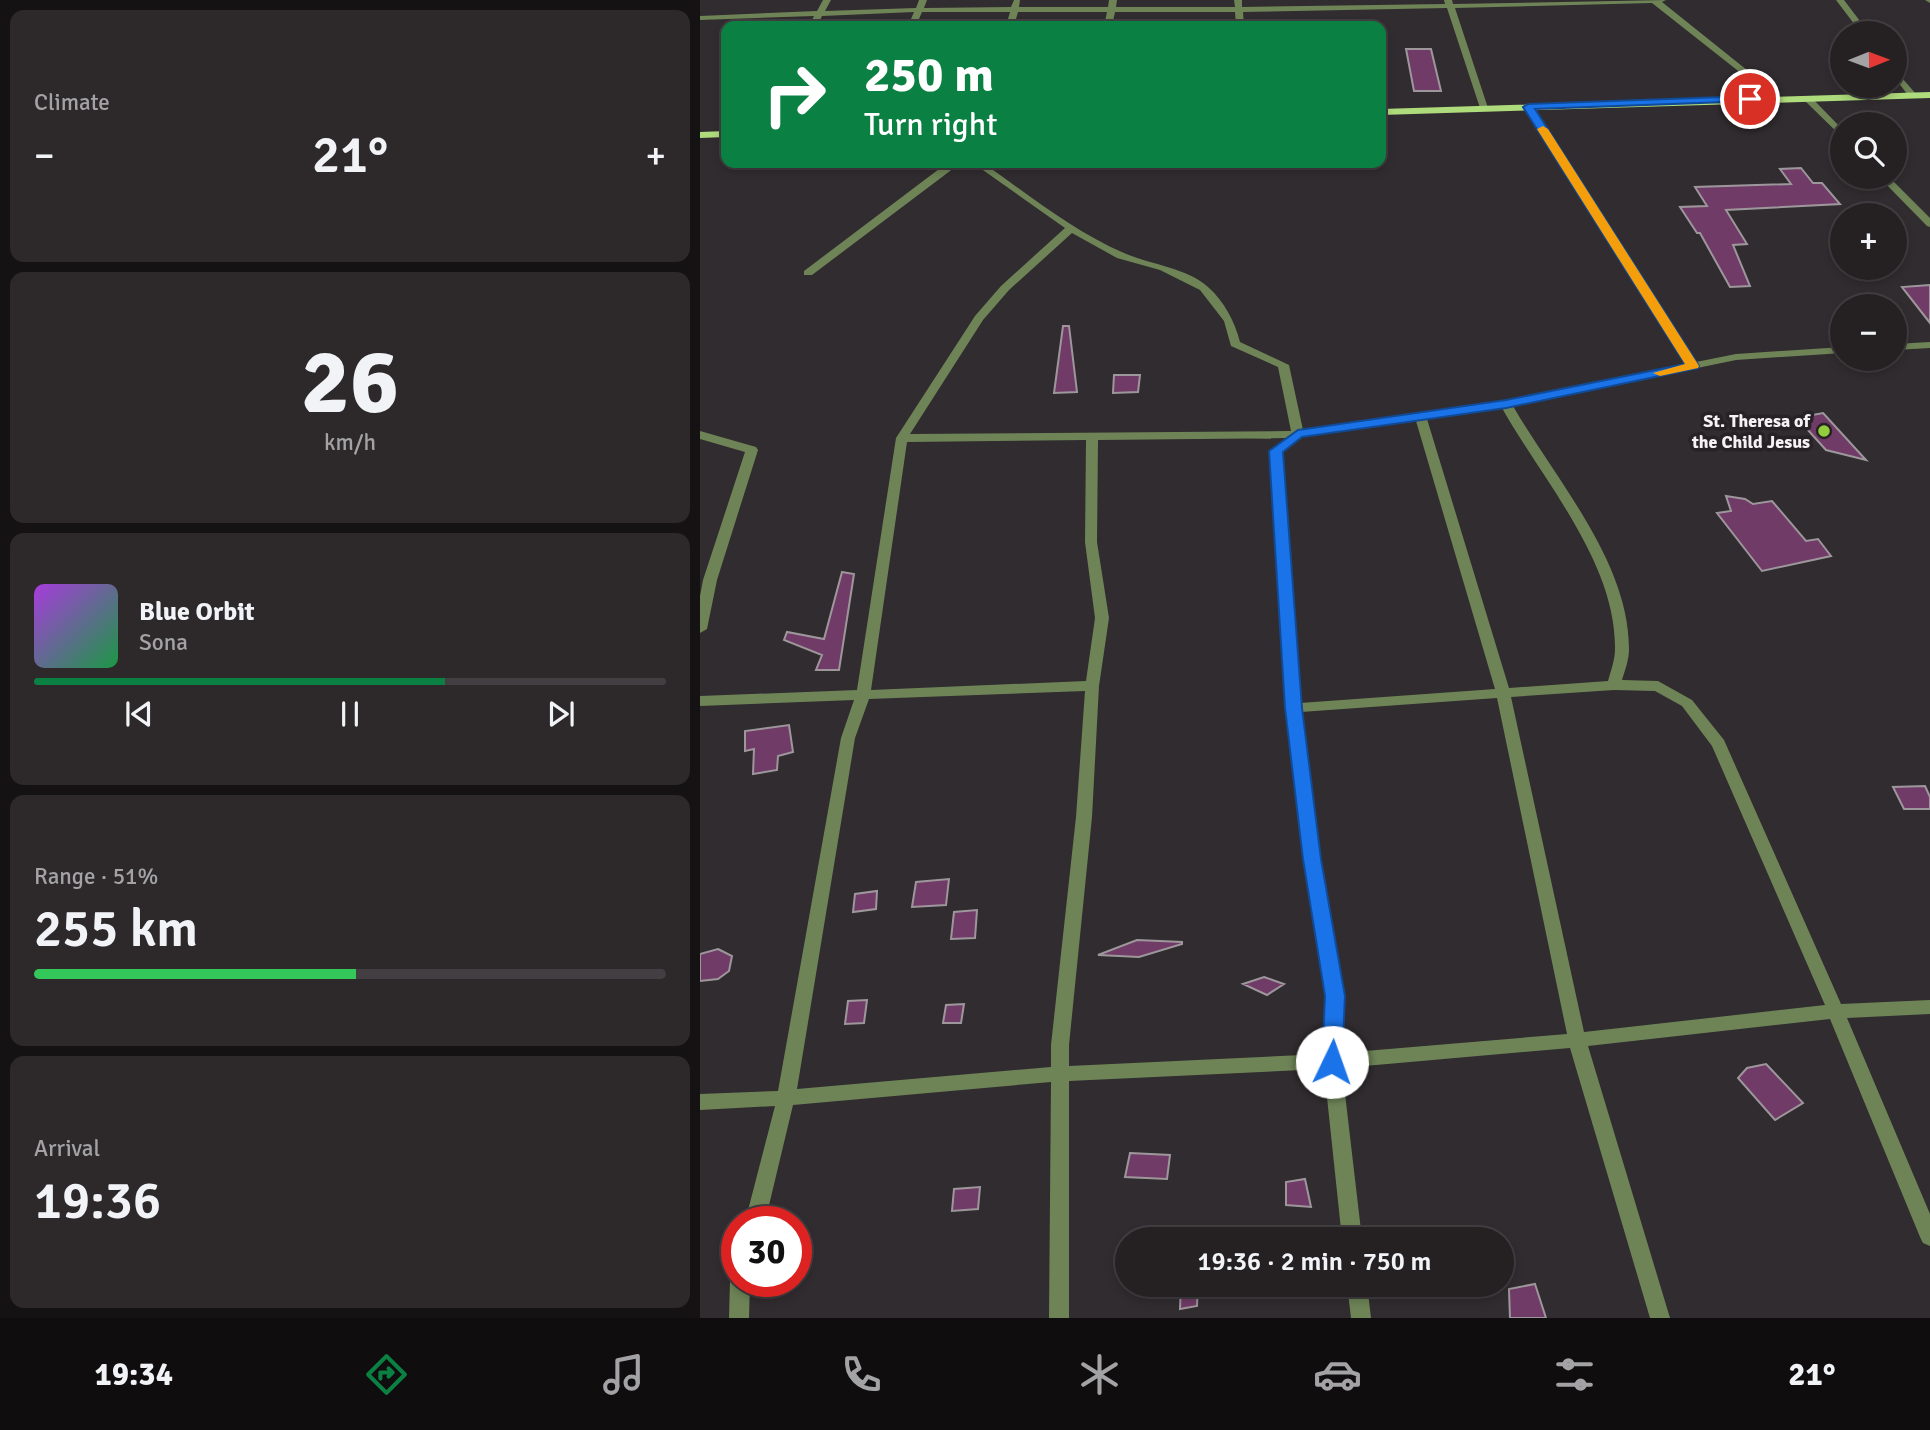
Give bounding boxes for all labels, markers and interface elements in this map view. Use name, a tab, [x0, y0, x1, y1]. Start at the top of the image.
north arrow	[1830, 21, 1908, 98]
map controls	[1830, 21, 1907, 371]
text: 250 m	[864, 45, 994, 105]
icon: right	[749, 49, 840, 140]
pin	[1720, 69, 1780, 129]
icon: arrive	[1731, 80, 1769, 118]
text: Climate	[34, 88, 110, 117]
text: Turn right	[864, 105, 997, 144]
button: search	[1830, 112, 1907, 189]
text: 21°	[312, 123, 388, 187]
text: −	[34, 132, 55, 179]
text: +	[645, 132, 666, 179]
button: +	[1830, 203, 1907, 280]
button: −	[1830, 294, 1907, 371]
text: 26	[301, 326, 399, 439]
place label: St. Theresa of the Child Jesus	[1691, 410, 1811, 453]
marker: St. Theresa of the Child Jesus	[1816, 423, 1832, 439]
text: km/h	[324, 428, 376, 457]
text: Blue Orbit	[139, 596, 255, 628]
text: Sona	[139, 628, 188, 657]
icon: previous	[120, 695, 158, 733]
icon: pause	[331, 695, 369, 733]
icon: next	[542, 695, 580, 733]
text: Range · 51%	[34, 862, 158, 891]
text: 255 km	[34, 897, 198, 961]
position arrow	[1295, 1025, 1369, 1099]
text: Arrival	[34, 1134, 100, 1163]
text: 19:36	[34, 1169, 161, 1233]
speed limit sign: 30	[721, 1206, 812, 1297]
text: 19:36 · 2 min · 750 m	[1198, 1246, 1431, 1278]
icon: directions	[362, 1350, 411, 1399]
icon: music	[599, 1350, 648, 1399]
icon: phone	[837, 1350, 886, 1399]
icon: climate	[1075, 1350, 1124, 1399]
icon: car	[1313, 1350, 1362, 1399]
icon: filters	[1550, 1350, 1599, 1399]
text: 19:34	[94, 1355, 173, 1394]
text: 21°	[1788, 1355, 1836, 1394]

